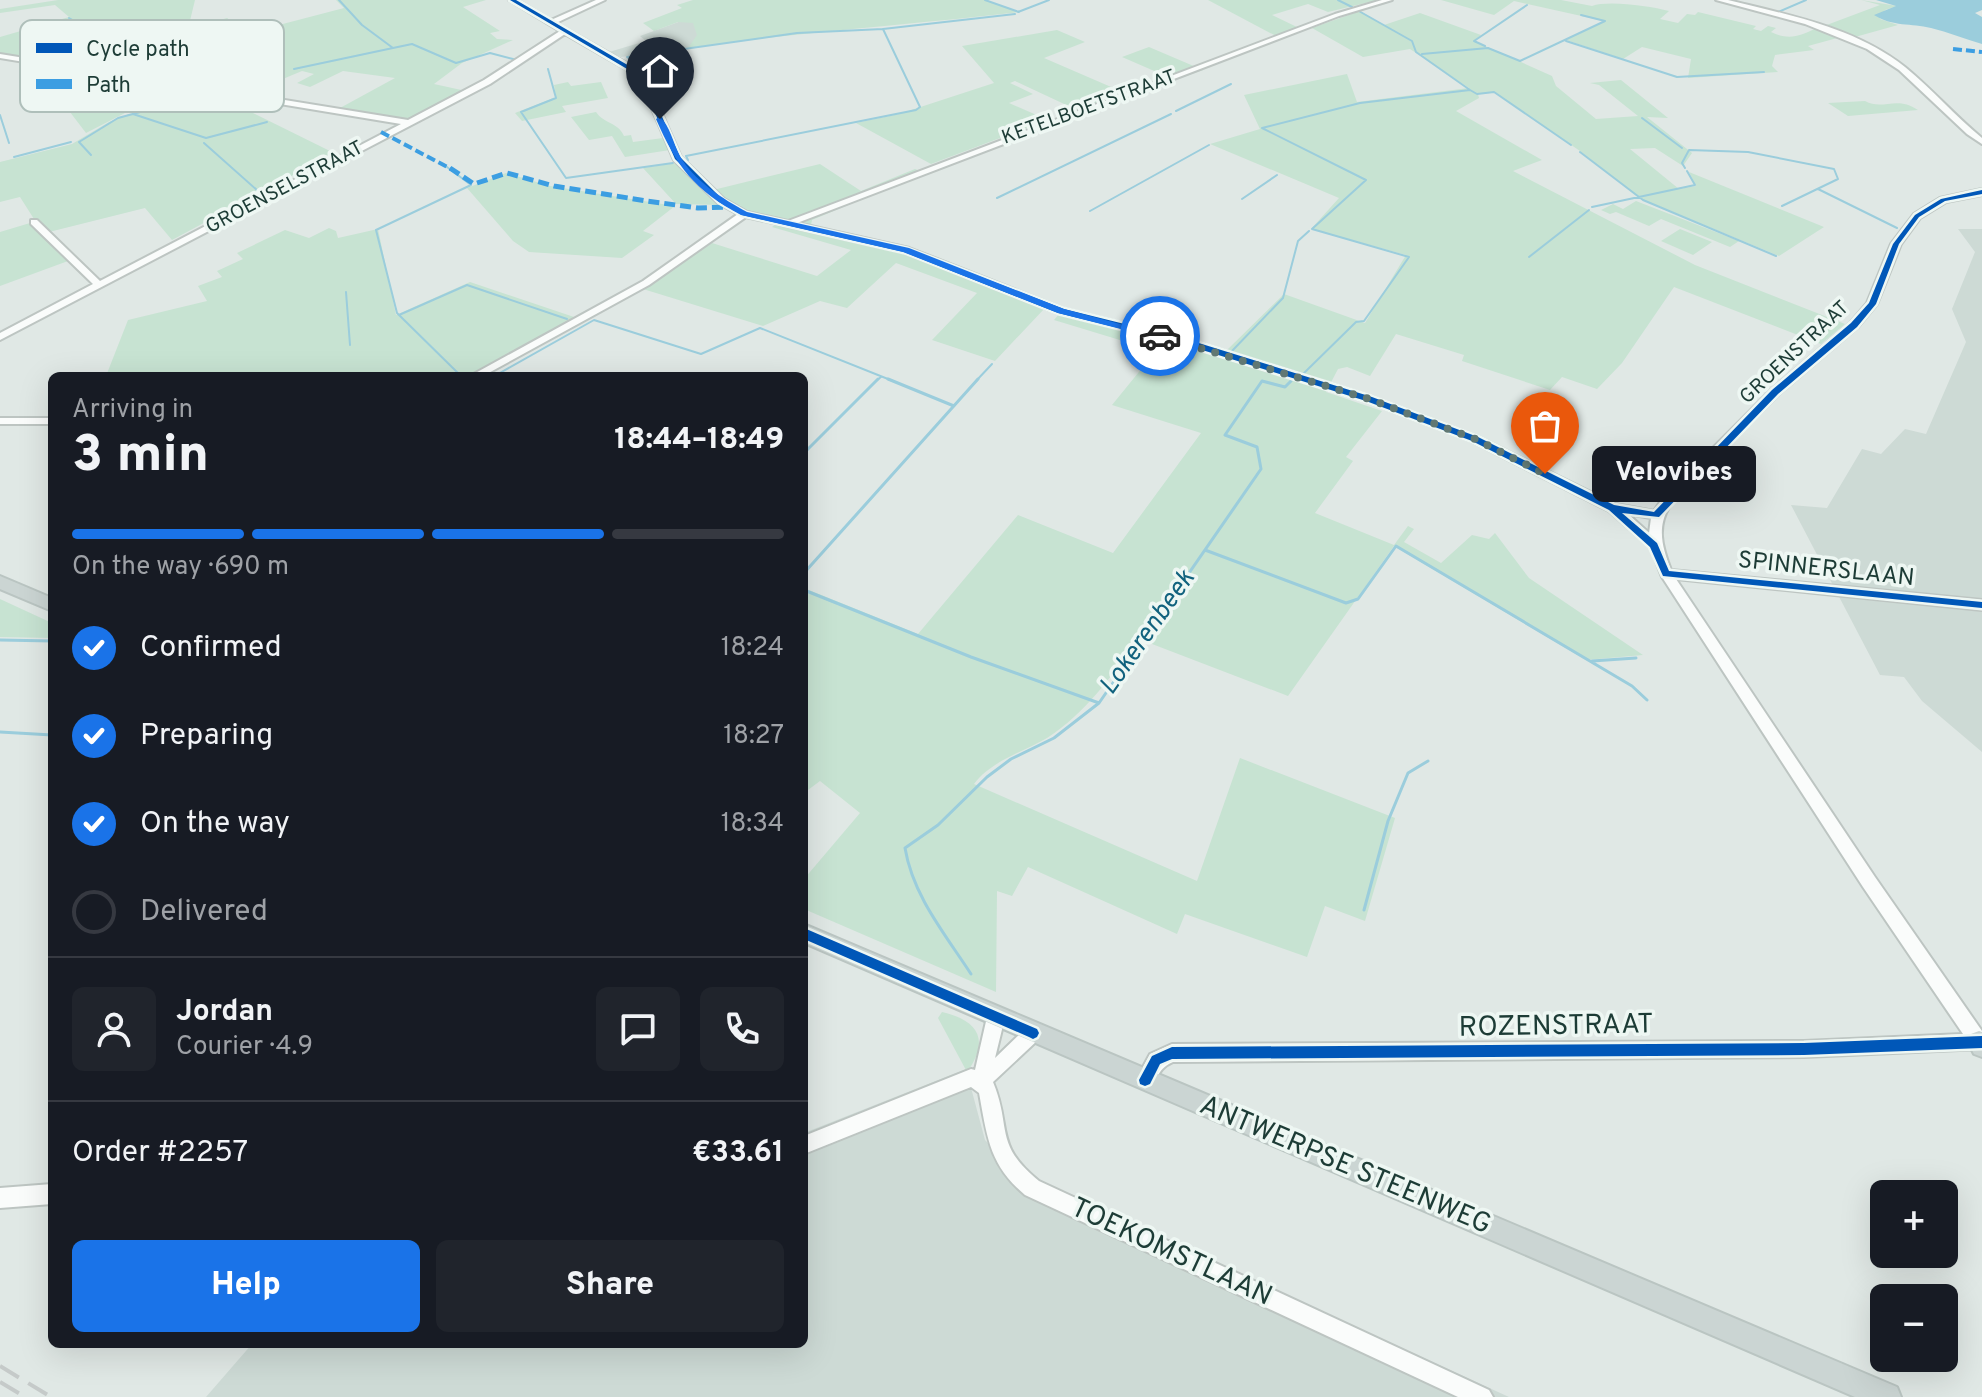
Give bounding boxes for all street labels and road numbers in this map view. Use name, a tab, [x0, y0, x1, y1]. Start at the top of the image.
street label: KETELBOETSTRAAT	[998, 64, 1180, 152]
street label: GROENSELSTRAAT	[202, 135, 368, 241]
street label: GROENSTRAAT	[1735, 296, 1855, 410]
street label: SPINNERSLAAN	[1736, 546, 1916, 594]
street label: ROZENSTRAAT	[1458, 1007, 1654, 1047]
street label: ANTWERPSE STEENWEG	[1194, 1088, 1496, 1244]
street label: TOEKOMSTLAAN	[1064, 1191, 1278, 1315]

